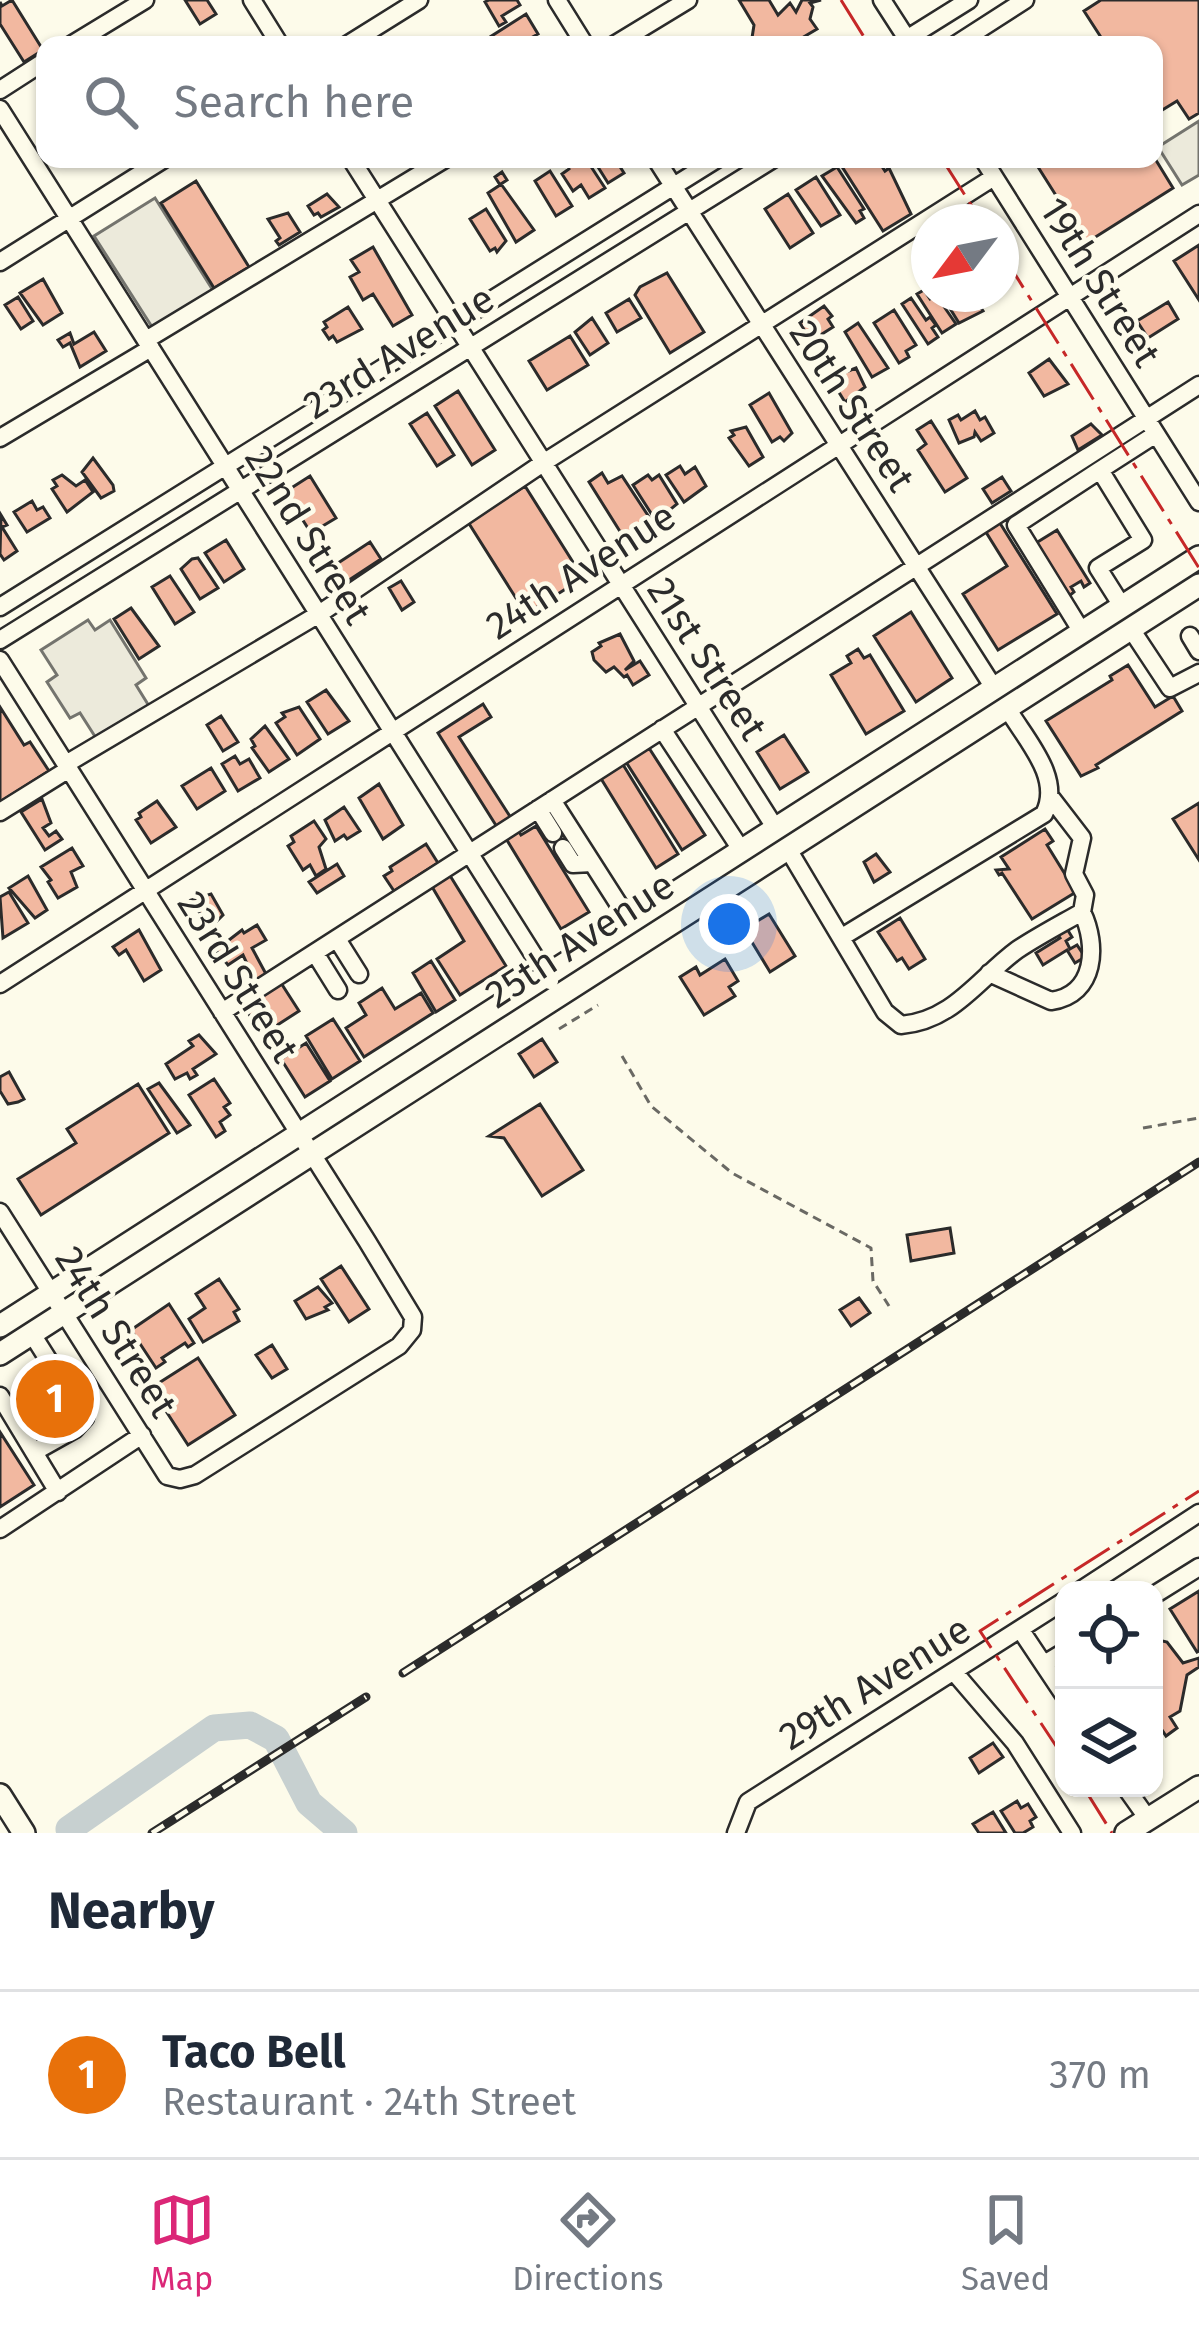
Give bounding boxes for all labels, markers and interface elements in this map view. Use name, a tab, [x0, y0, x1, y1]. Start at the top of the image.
search box	[36, 36, 1163, 168]
icon: search	[78, 69, 144, 135]
text: Search here	[174, 75, 414, 129]
street label: 19th Street	[1030, 189, 1170, 376]
north arrow	[911, 204, 1019, 312]
street label: 23rd Avenue	[295, 275, 503, 429]
street label: 20th Street	[780, 312, 925, 501]
street label: 22nd Street	[235, 438, 381, 633]
street label: 24th Avenue	[478, 493, 684, 649]
street label: 21st Street	[638, 569, 777, 749]
street label: 25th Avenue	[477, 862, 683, 1018]
street label: 23rd Street	[168, 883, 309, 1071]
your location	[699, 894, 759, 954]
street label: 24th Street	[46, 1238, 187, 1426]
pin: 1	[16, 1354, 94, 1444]
map controls	[1055, 1581, 1163, 1797]
button: locate	[1055, 1581, 1163, 1689]
street label: 29th Avenue	[771, 1606, 979, 1760]
button: layers	[1055, 1689, 1163, 1797]
text: Nearby	[48, 1880, 214, 1942]
text: Taco Bell	[162, 2025, 346, 2079]
text: 1	[78, 2052, 96, 2098]
text: 370 m	[1049, 2052, 1151, 2098]
text: Restaurant · 24th Street	[162, 2079, 576, 2125]
tab: Map	[149, 2187, 215, 2299]
tab: Directions	[512, 2187, 664, 2299]
tab: Saved	[961, 2187, 1050, 2299]

